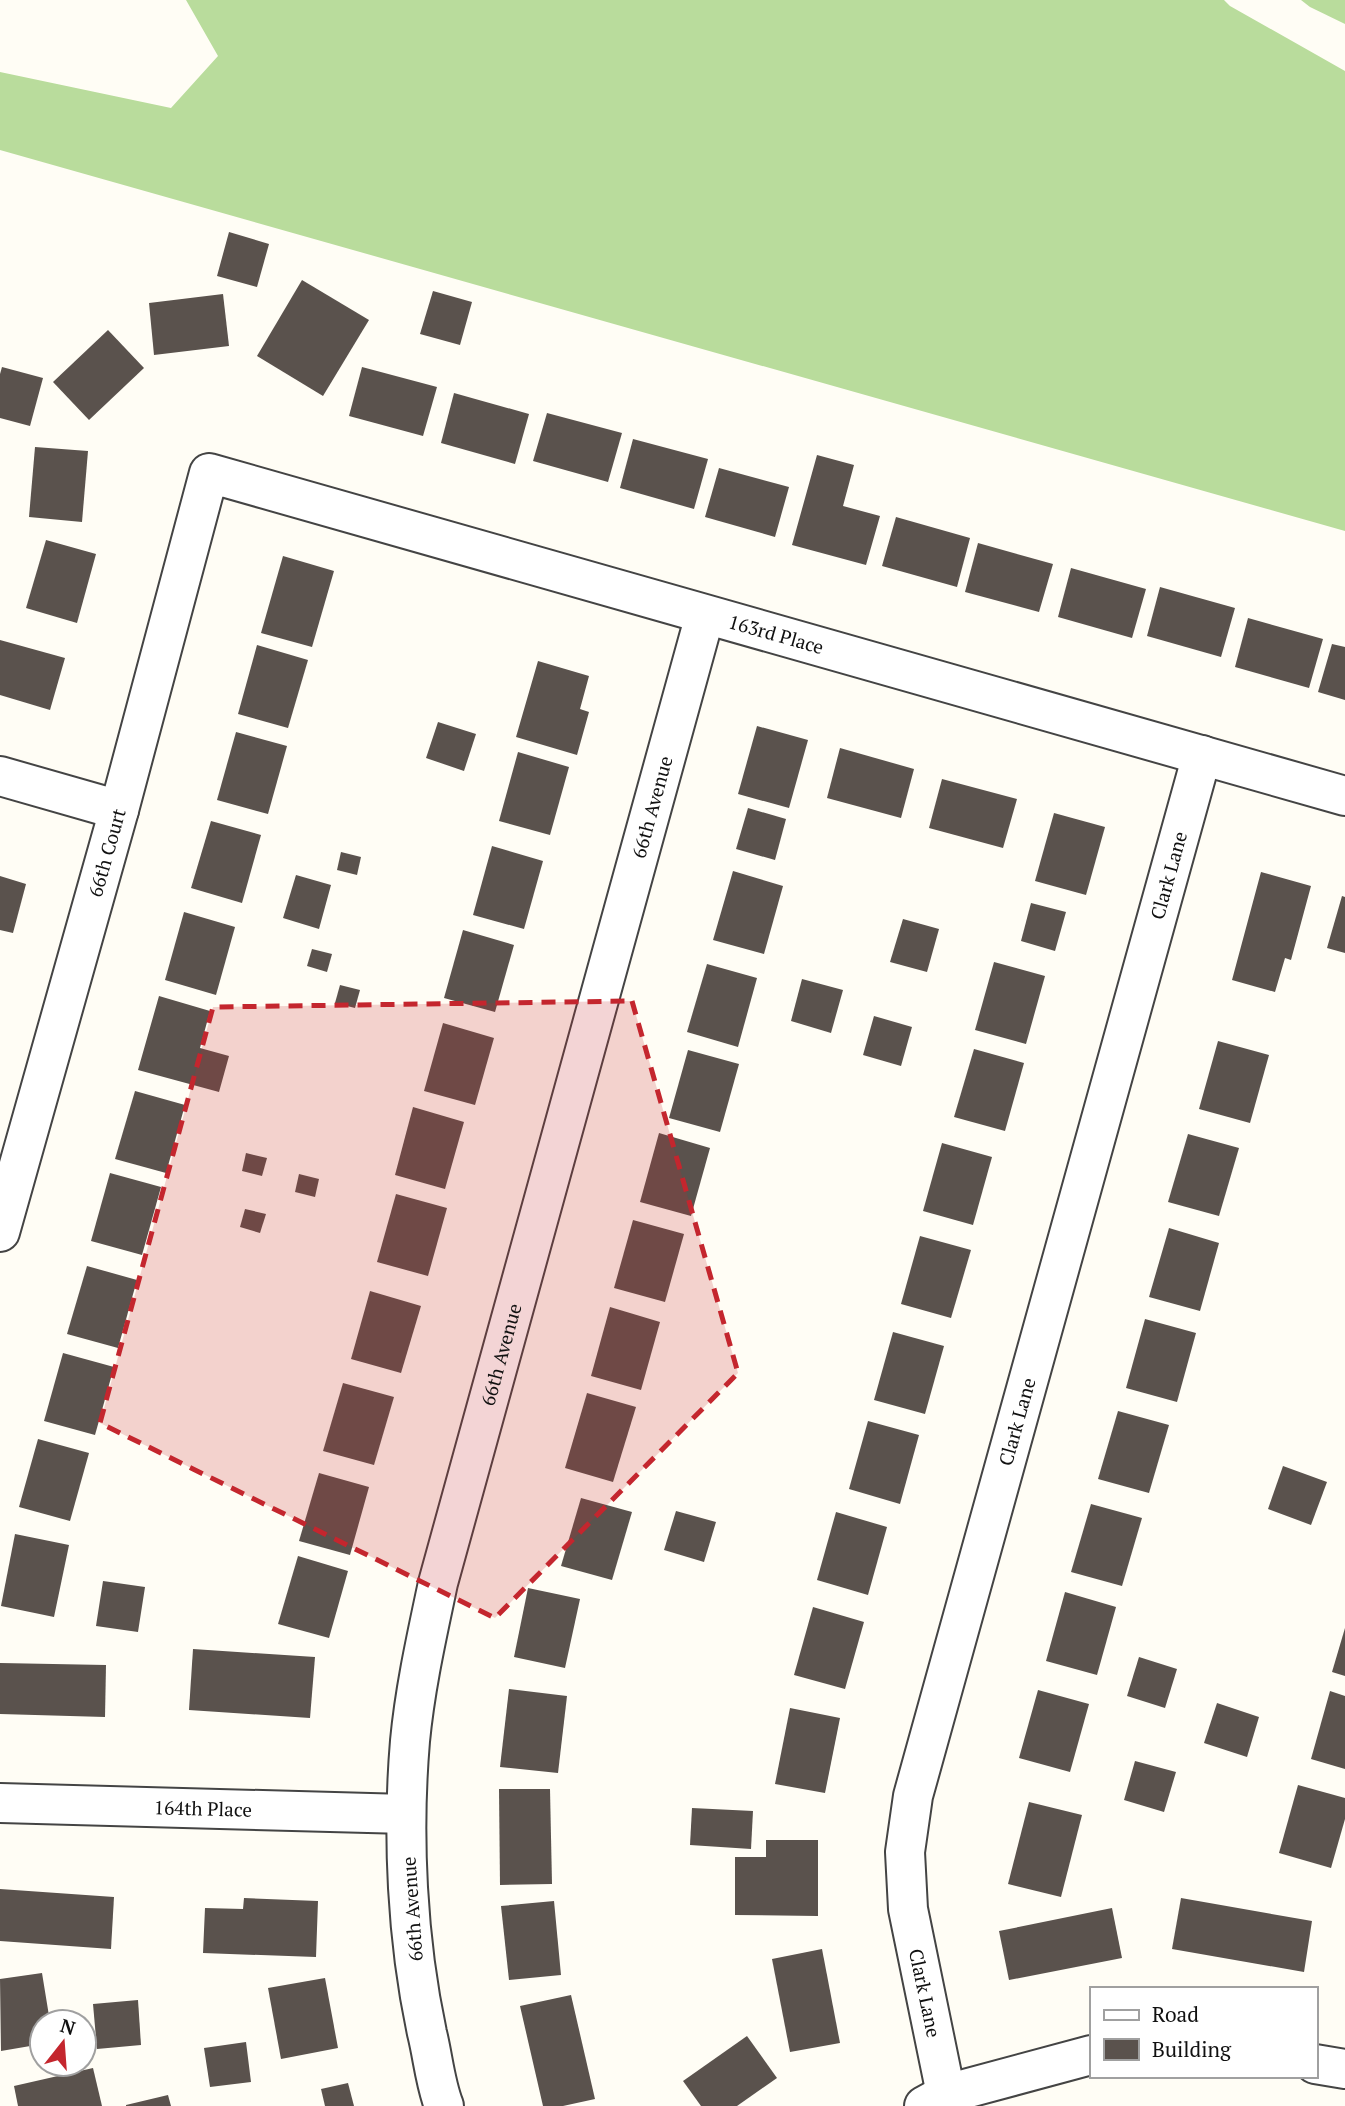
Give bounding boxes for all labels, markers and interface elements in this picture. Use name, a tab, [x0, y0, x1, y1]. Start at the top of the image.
street label: 163rd Place	[726, 608, 827, 659]
street label: 66th Avenue	[626, 753, 678, 861]
street label: 66th Court	[82, 806, 131, 900]
street label: Clark Lane	[1144, 828, 1192, 922]
street label: 66th Avenue	[475, 1301, 527, 1408]
street label: Clark Lane	[992, 1375, 1041, 1468]
street label: 164th Place	[154, 1794, 252, 1822]
street label: 66th Avenue	[395, 1856, 428, 1962]
street label: Clark Lane	[904, 1946, 947, 2040]
legend	[1090, 1987, 1317, 2078]
text: Road	[1152, 2000, 1199, 2028]
north arrow	[28, 2008, 98, 2078]
text: N	[58, 2012, 79, 2040]
text: Building	[1152, 2035, 1232, 2063]

